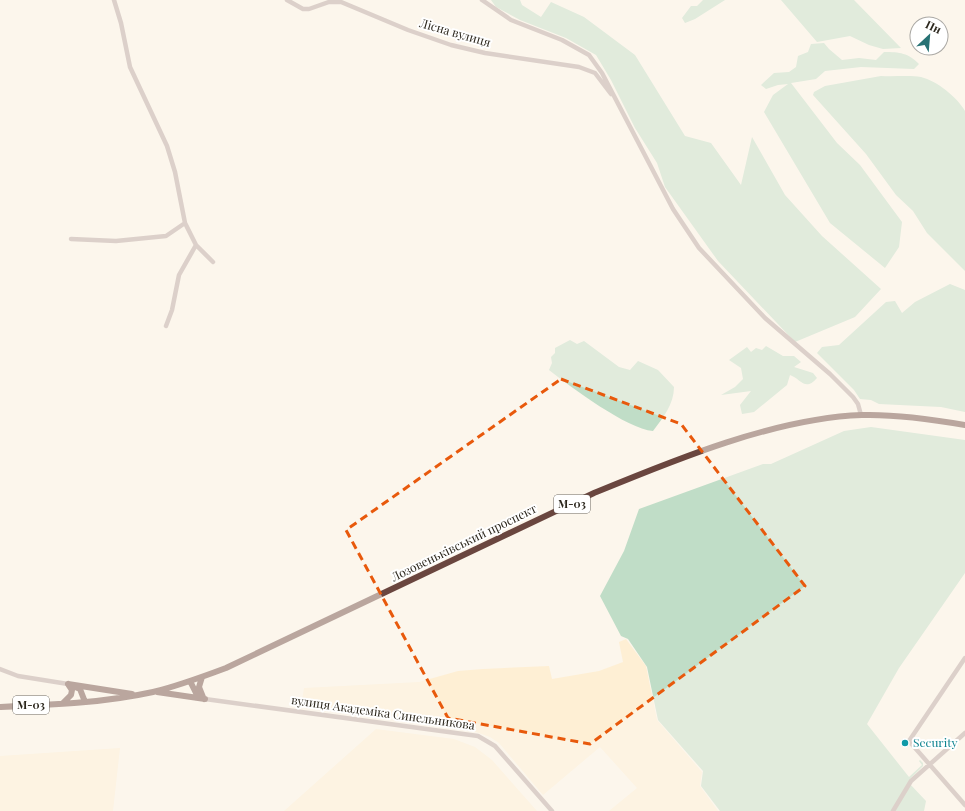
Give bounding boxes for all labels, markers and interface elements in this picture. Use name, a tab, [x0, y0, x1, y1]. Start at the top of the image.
street label: Лісна вулиця	[417, 14, 493, 50]
north arrow	[909, 16, 949, 56]
text: Пн	[923, 16, 944, 37]
road number: М-03	[554, 495, 590, 513]
street label: Лозовеньківський проспект	[387, 500, 539, 585]
street label: вулиця Академіка Синельникова	[290, 691, 476, 733]
road number: М-03	[13, 696, 49, 714]
place label: Security	[913, 734, 958, 750]
marker: Security	[900, 738, 910, 748]

